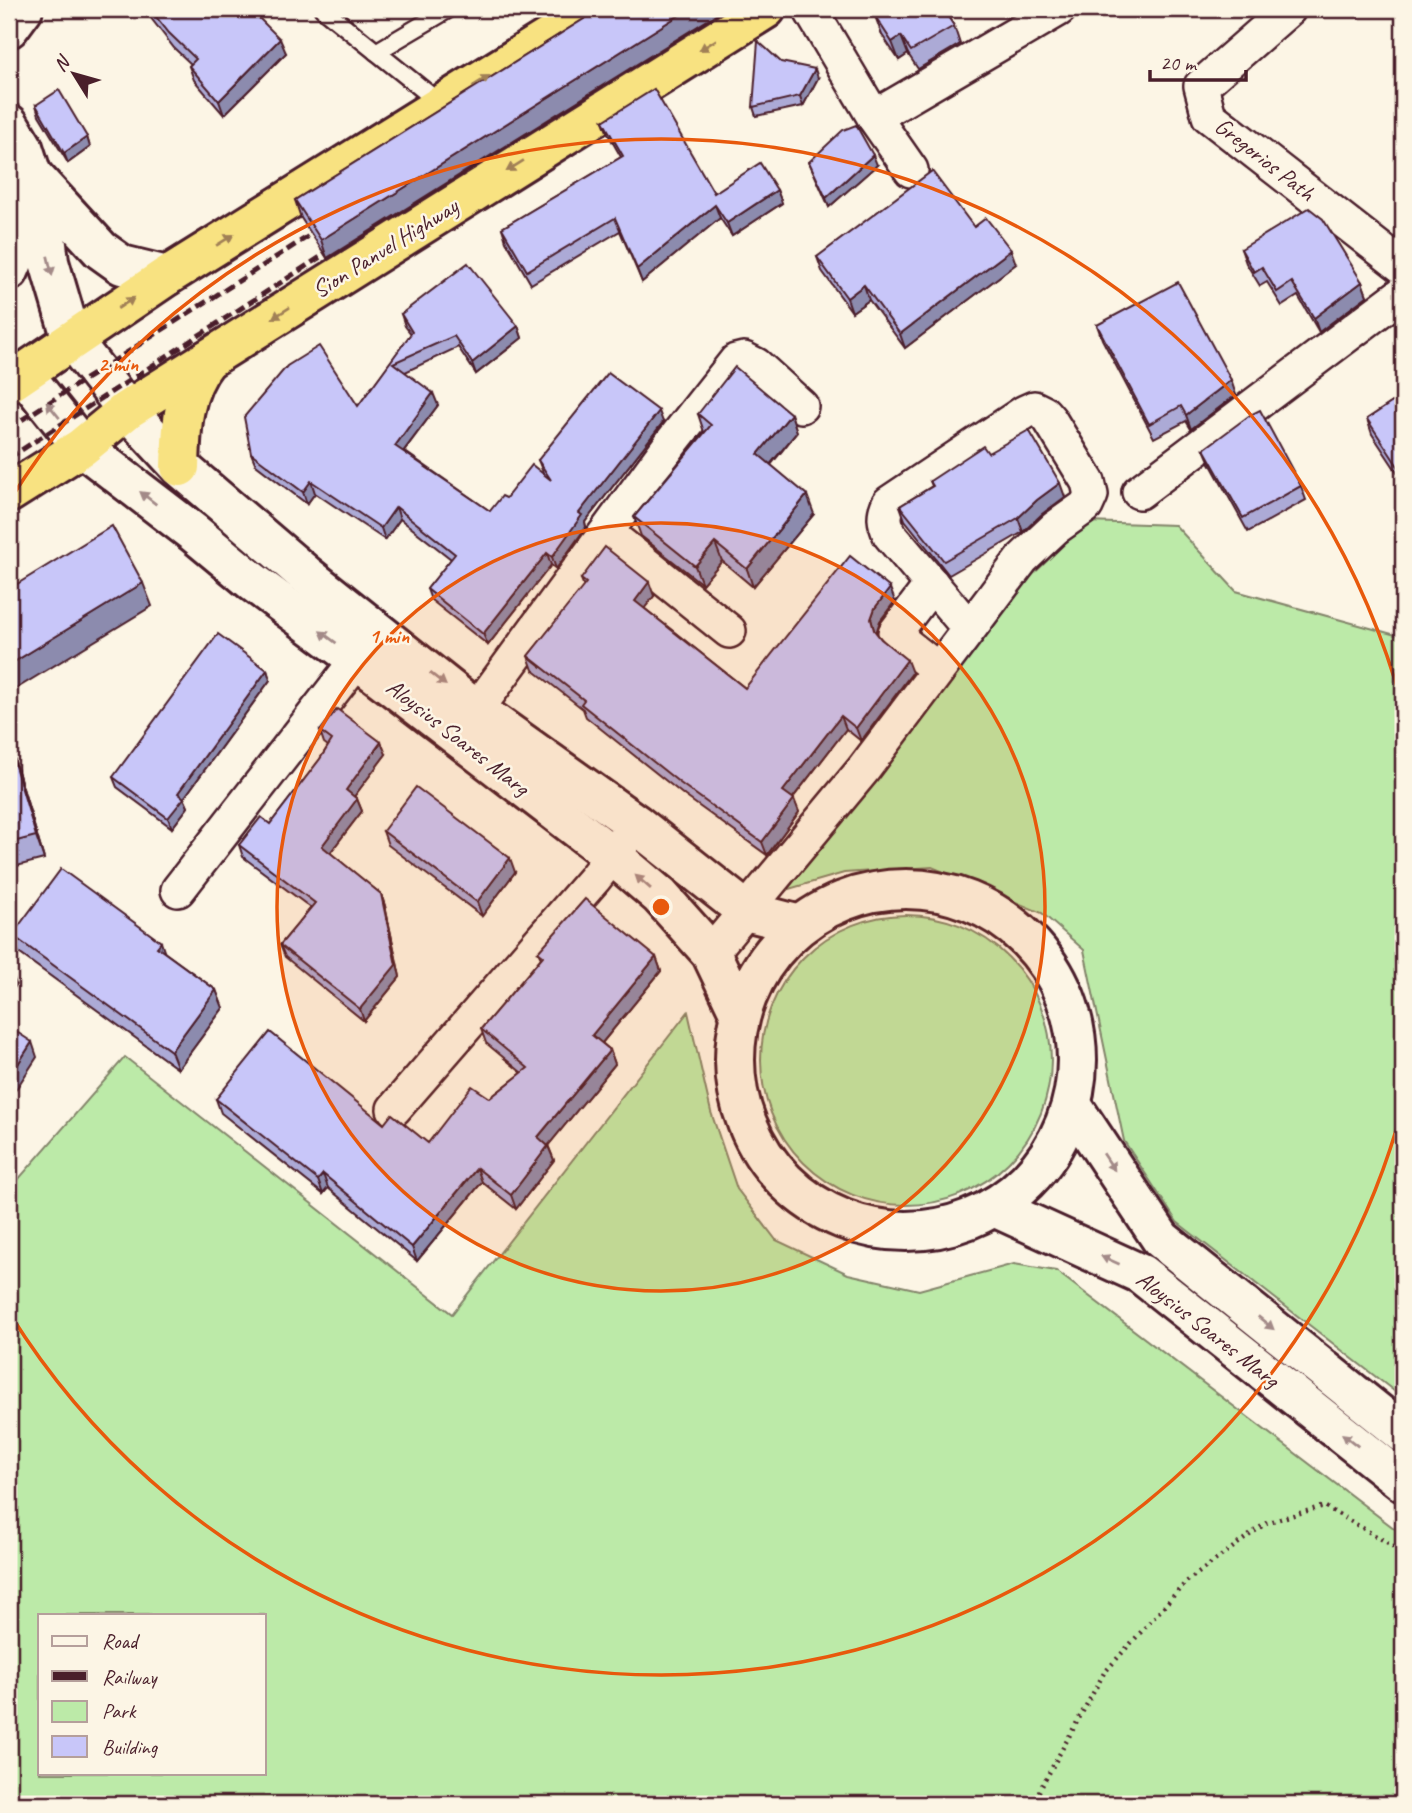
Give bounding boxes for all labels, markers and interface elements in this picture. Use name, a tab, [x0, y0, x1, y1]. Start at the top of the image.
north arrow	[38, 38, 108, 108]
scale bar	[1150, 38, 1246, 82]
one-way arrow	[698, 39, 717, 52]
text: N	[48, 50, 76, 76]
text: 20 m	[1160, 50, 1198, 76]
one-way arrow	[471, 75, 490, 88]
street label: Gregorios Path	[1209, 111, 1322, 208]
one-way arrow	[506, 160, 525, 173]
street label: Sion Panvel Highway	[307, 190, 465, 305]
one-way arrow	[216, 234, 235, 247]
one-way arrow	[45, 255, 56, 277]
one-way arrow	[116, 297, 136, 310]
one-way arrow	[272, 307, 291, 320]
text: 2 min	[98, 351, 138, 377]
one-way arrow	[45, 401, 60, 419]
one-way arrow	[139, 491, 157, 505]
text: 1 min	[369, 623, 409, 649]
one-way arrow	[319, 631, 337, 645]
one-way arrow	[429, 671, 446, 686]
street label: Aloysius Soares Marg	[381, 672, 537, 804]
one-way arrow	[634, 874, 652, 890]
centre of rings	[649, 895, 673, 919]
one-way arrow	[1103, 1152, 1116, 1172]
one-way arrow	[1099, 1254, 1120, 1265]
street label: Aloysius Soares Marg	[1131, 1264, 1287, 1396]
one-way arrow	[1256, 1316, 1274, 1331]
one-way arrow	[1341, 1432, 1359, 1447]
legend	[38, 1614, 266, 1774]
text: Road	[102, 1628, 141, 1654]
text: Railway	[102, 1664, 158, 1690]
text: Park	[102, 1698, 137, 1724]
text: Building	[102, 1734, 159, 1760]

